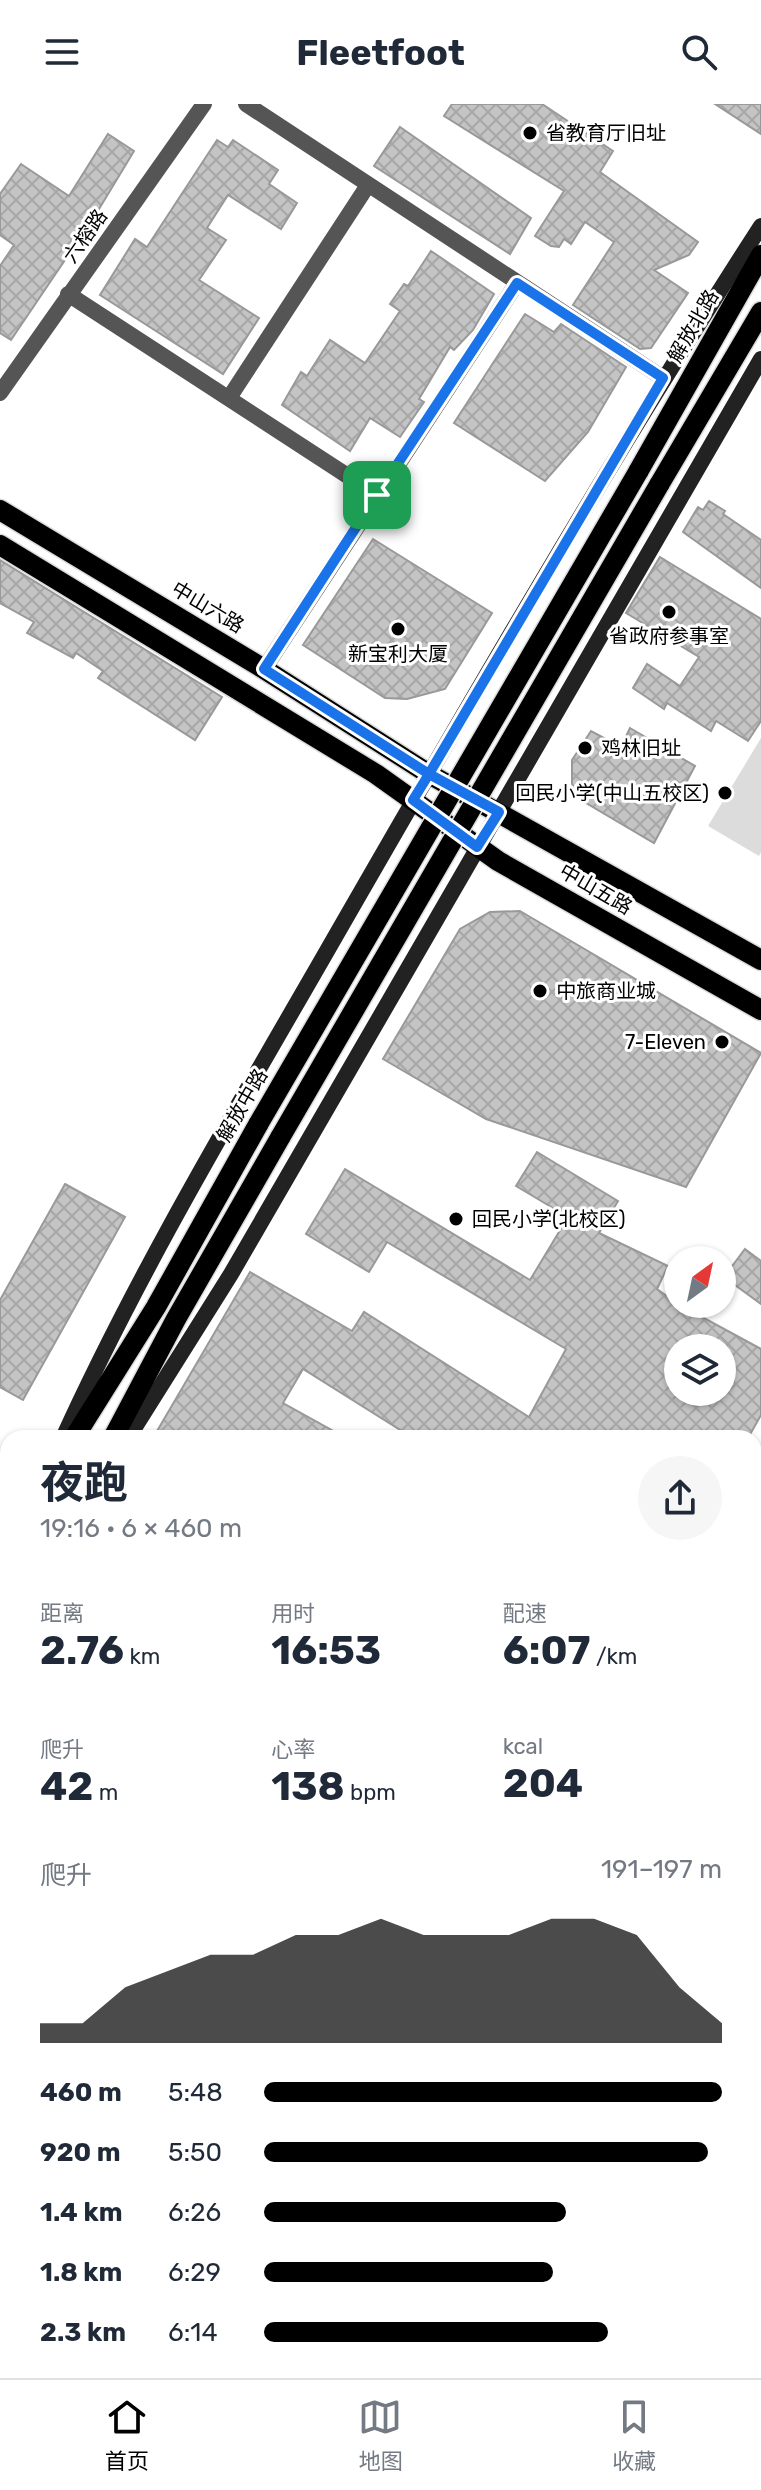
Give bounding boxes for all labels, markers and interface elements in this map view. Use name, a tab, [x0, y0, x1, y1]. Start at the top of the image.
icon: menu	[40, 30, 84, 74]
icon: search	[677, 30, 721, 74]
text: Fleetfoot	[296, 31, 465, 74]
place label: 省教育厅旧址	[546, 121, 666, 145]
marker: 省教育厅旧址	[521, 124, 539, 142]
street label: 六榕路	[58, 205, 112, 267]
street label: 解放北路	[663, 285, 723, 367]
pin	[343, 461, 411, 529]
icon: arrive	[355, 473, 399, 517]
street label: 中山六路	[168, 576, 248, 638]
marker: 省政府参事室	[660, 603, 678, 621]
marker: 新宝利大厦	[389, 620, 407, 638]
place label: 省政府参事室	[609, 624, 729, 648]
place label: 新宝利大厦	[348, 642, 448, 666]
place label: 鸡林旧址	[601, 736, 681, 760]
marker: 鸡林旧址	[576, 739, 594, 757]
place label: 回民小学(中山五校区)	[515, 781, 709, 805]
marker: 回民小学(中山五校区)	[716, 784, 734, 802]
street label: 中山五路	[555, 859, 637, 919]
place label: 中旅商业城	[556, 979, 656, 1003]
marker: 中旅商业城	[531, 982, 549, 1000]
place label: 7-Eleven	[625, 1030, 706, 1054]
marker: 7-Eleven	[713, 1033, 731, 1051]
street label: 解放中路	[212, 1064, 272, 1146]
place label: 回民小学(北校区)	[472, 1207, 626, 1231]
marker: 回民小学(北校区)	[447, 1210, 465, 1228]
north arrow	[664, 1246, 736, 1318]
map controls	[664, 1246, 736, 1406]
button: layers	[664, 1334, 736, 1406]
button: share	[638, 1456, 722, 1540]
text: 夜跑	[40, 1457, 128, 1509]
text: 19:16 · 6 × 460 m	[40, 1513, 242, 1544]
text: 距离	[40, 1600, 84, 1627]
text: 用时	[271, 1600, 315, 1627]
text: 配速	[503, 1600, 547, 1627]
text: 2.76	[40, 1627, 124, 1674]
text: 16:53	[271, 1627, 381, 1674]
text: 6:07	[503, 1627, 591, 1674]
text: km	[124, 1643, 160, 1670]
text: /km	[591, 1643, 637, 1670]
text: kcal	[503, 1733, 543, 1760]
text: 爬升	[40, 1736, 84, 1763]
text: 心率	[271, 1736, 315, 1763]
text: 204	[503, 1760, 583, 1807]
text: 42	[40, 1763, 93, 1810]
text: 138	[271, 1763, 345, 1810]
text: m	[93, 1779, 118, 1806]
text: bpm	[345, 1779, 396, 1806]
text: 191–197 m	[601, 1854, 722, 1885]
text: 爬升	[40, 1860, 92, 1891]
text: 460 m	[40, 2077, 122, 2108]
text: 5:48	[168, 2077, 223, 2108]
text: 920 m	[40, 2137, 121, 2168]
text: 5:50	[168, 2137, 222, 2168]
text: 1.4 km	[40, 2197, 122, 2228]
text: 6:26	[168, 2197, 221, 2228]
text: 1.8 km	[40, 2257, 122, 2288]
text: 6:29	[168, 2257, 221, 2288]
text: 2.3 km	[40, 2317, 126, 2348]
text: 6:14	[168, 2317, 218, 2348]
tab: 首页	[105, 2395, 149, 2475]
tab: 地图	[358, 2395, 402, 2475]
tab: 收藏	[612, 2395, 656, 2475]

